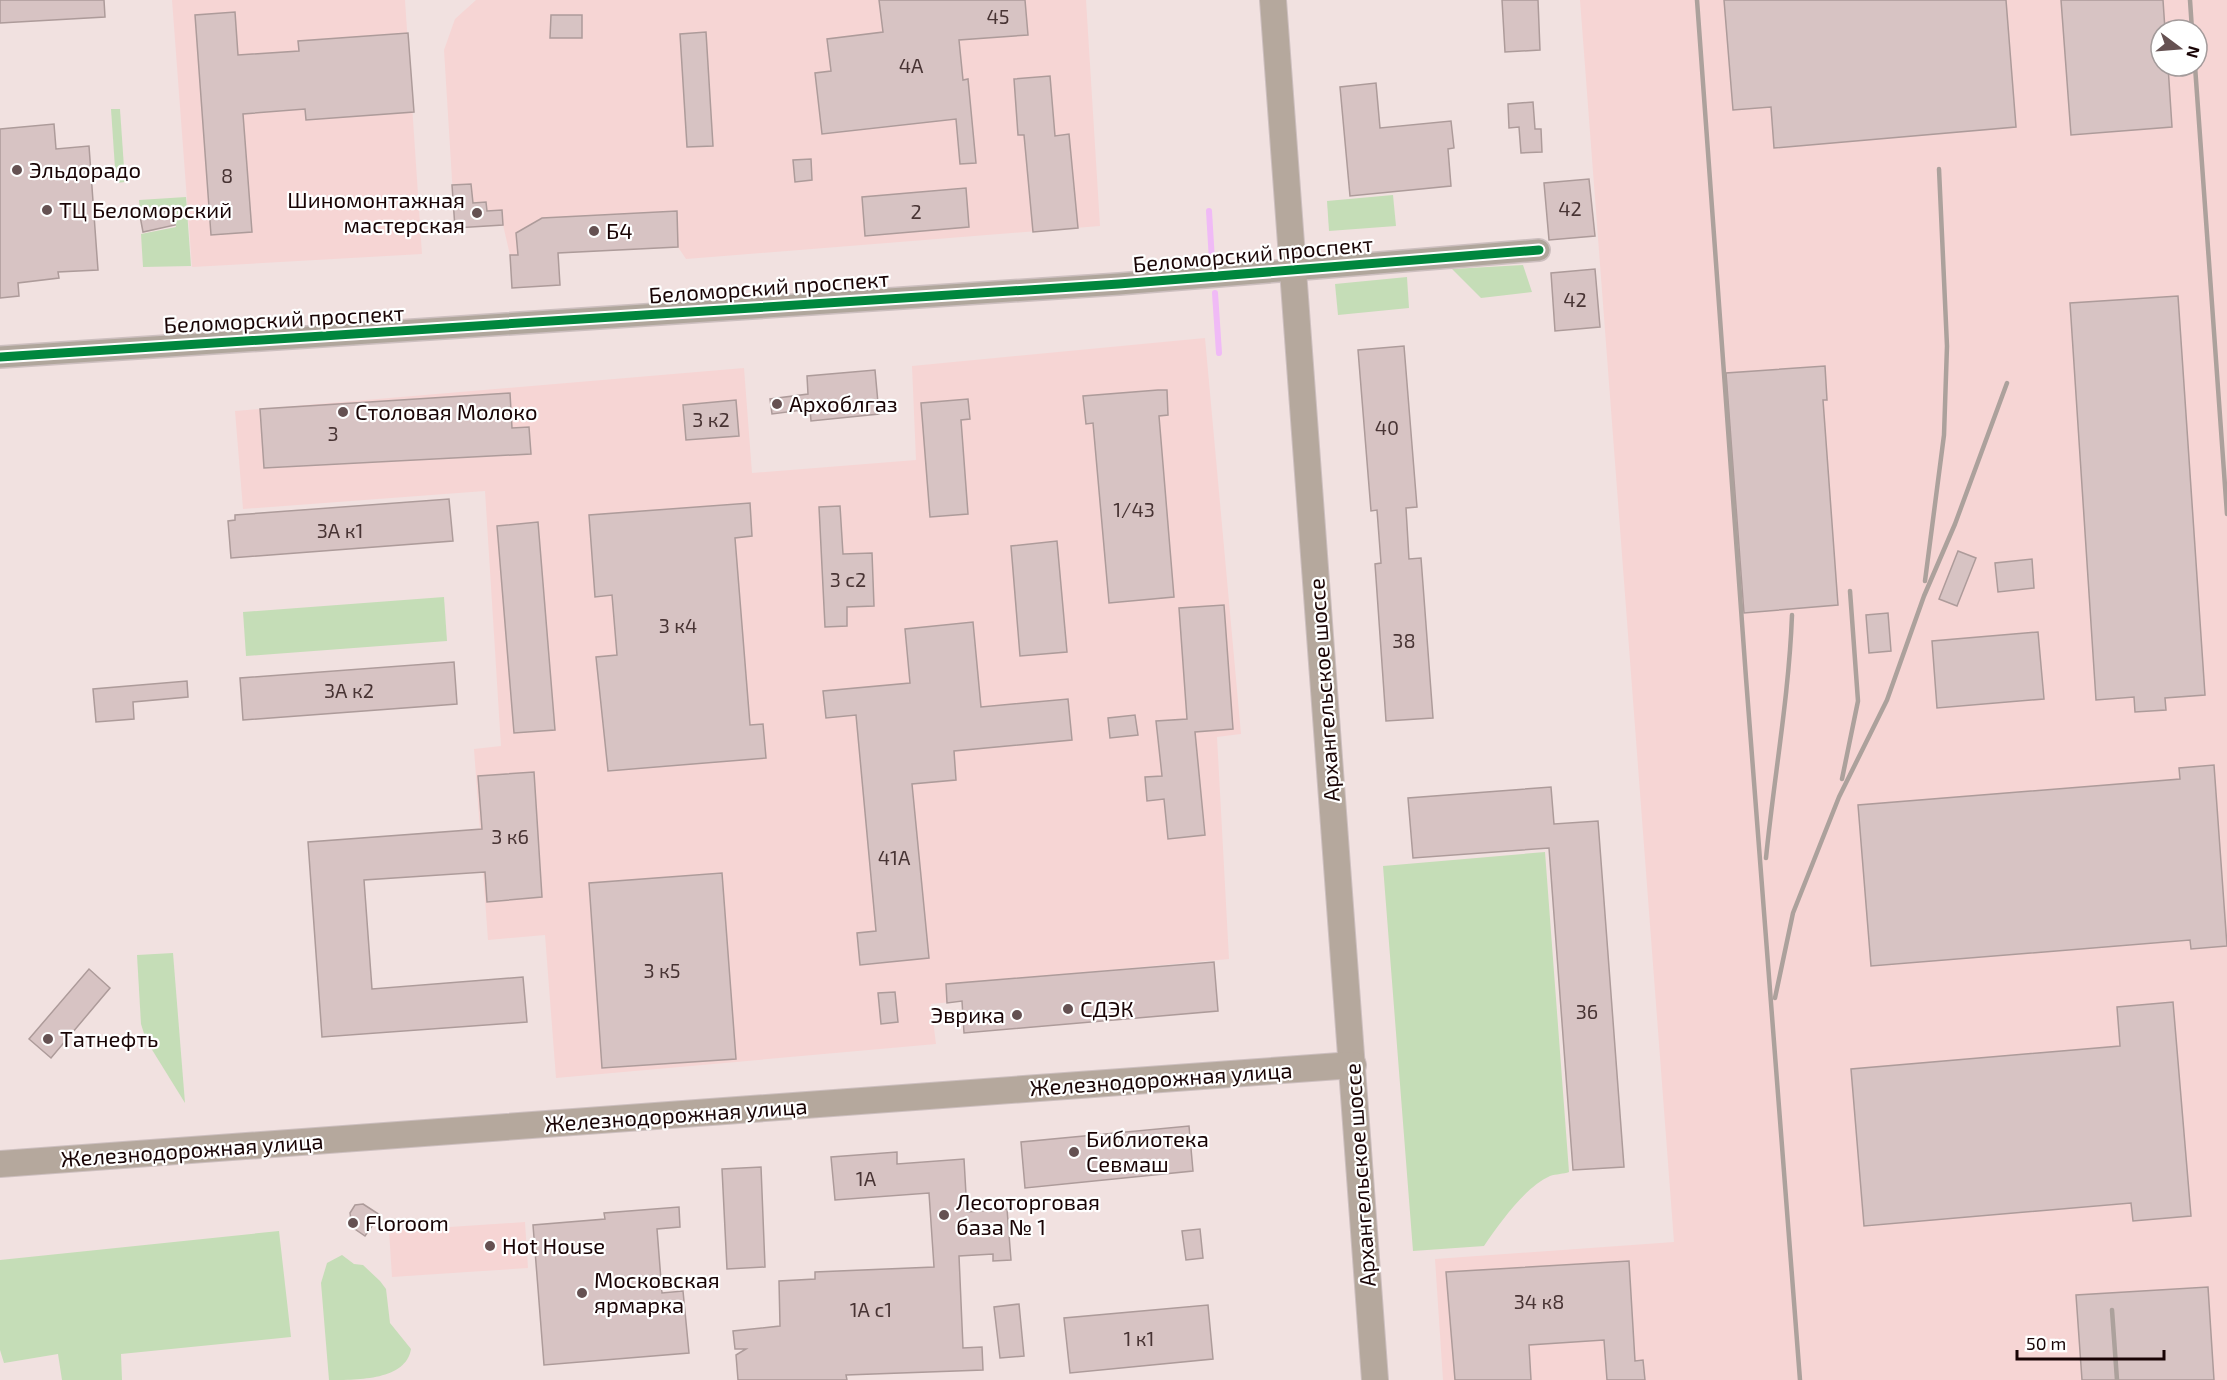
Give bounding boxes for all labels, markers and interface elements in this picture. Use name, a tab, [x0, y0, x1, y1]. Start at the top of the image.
house number: 45	[986, 4, 1010, 28]
north arrow	[2149, 18, 2209, 78]
text: N	[2183, 44, 2205, 60]
house number: 4А	[899, 53, 924, 77]
place label: Эльдорадо	[29, 156, 141, 182]
marker: Эльдорадо	[10, 163, 24, 177]
house number: 8	[221, 163, 233, 187]
place label: Шиномонтажная мастерская	[287, 186, 465, 237]
place label: ТЦ Беломорский	[59, 196, 232, 222]
house number: 42	[1558, 196, 1582, 220]
house number: 2	[910, 199, 922, 223]
marker: ТЦ Беломорский	[40, 203, 54, 217]
marker: Шиномонтажная мастерская	[470, 206, 484, 220]
place label: Б4	[606, 217, 633, 243]
marker: Б4	[587, 224, 601, 238]
street label: Беломорский проспект	[1132, 230, 1374, 276]
street label: Беломорский проспект	[648, 265, 890, 307]
house number: 42	[1563, 287, 1587, 311]
street label: Беломорский проспект	[163, 299, 405, 337]
place label: Архоблгаз	[789, 390, 898, 416]
marker: Архоблгаз	[770, 397, 784, 411]
place label: Столовая Молоко	[355, 398, 538, 424]
marker: Столовая Молоко	[336, 405, 350, 419]
house number: 3 к2	[692, 407, 730, 431]
house number: 40	[1375, 415, 1399, 439]
house number: 3	[327, 421, 339, 445]
house number: 1/43	[1113, 497, 1155, 521]
house number: 3А к1	[317, 518, 363, 542]
house number: 3 с2	[830, 567, 866, 591]
street label: Архангельское шоссе	[1302, 577, 1344, 803]
house number: 3 к4	[659, 613, 697, 637]
house number: 38	[1392, 628, 1416, 652]
house number: 3А к2	[324, 678, 374, 702]
house number: 3 к6	[491, 824, 529, 848]
house number: 41А	[878, 845, 911, 869]
house number: 3 к5	[643, 958, 681, 982]
place label: СДЭК	[1080, 995, 1134, 1021]
house number: 36	[1576, 999, 1598, 1023]
place label: Эврика	[930, 1001, 1005, 1027]
marker: СДЭК	[1061, 1002, 1075, 1016]
marker: Эврика	[1010, 1008, 1024, 1022]
place label: Татнефть	[60, 1025, 158, 1051]
marker: Татнефть	[41, 1032, 55, 1046]
street label: Железнодорожная улица	[1029, 1056, 1293, 1101]
street label: Архангельское шоссе	[1338, 1062, 1380, 1288]
street label: Железнодорожная улица	[544, 1092, 808, 1137]
place label: Библиотека Севмаш	[1086, 1125, 1209, 1176]
street label: Железнодорожная улица	[60, 1127, 324, 1172]
marker: Библиотека Севмаш	[1067, 1145, 1081, 1159]
house number: 1А	[856, 1166, 877, 1190]
place label: Лесоторговая база № 1	[956, 1188, 1100, 1239]
marker: Лесоторговая база № 1	[937, 1208, 951, 1222]
place label: Floroom	[365, 1209, 449, 1235]
marker: Floroom	[346, 1216, 360, 1230]
place label: Hot House	[502, 1232, 605, 1258]
marker: Hot House	[483, 1239, 497, 1253]
place label: Московская ярмарка	[594, 1266, 720, 1317]
marker: Московская ярмарка	[575, 1286, 589, 1300]
house number: 34 к8	[1514, 1289, 1564, 1313]
house number: 1А с1	[850, 1297, 892, 1321]
scale bar	[2017, 1323, 2164, 1361]
house number: 1 к1	[1123, 1326, 1155, 1350]
text: 50 m	[2026, 1332, 2066, 1354]

